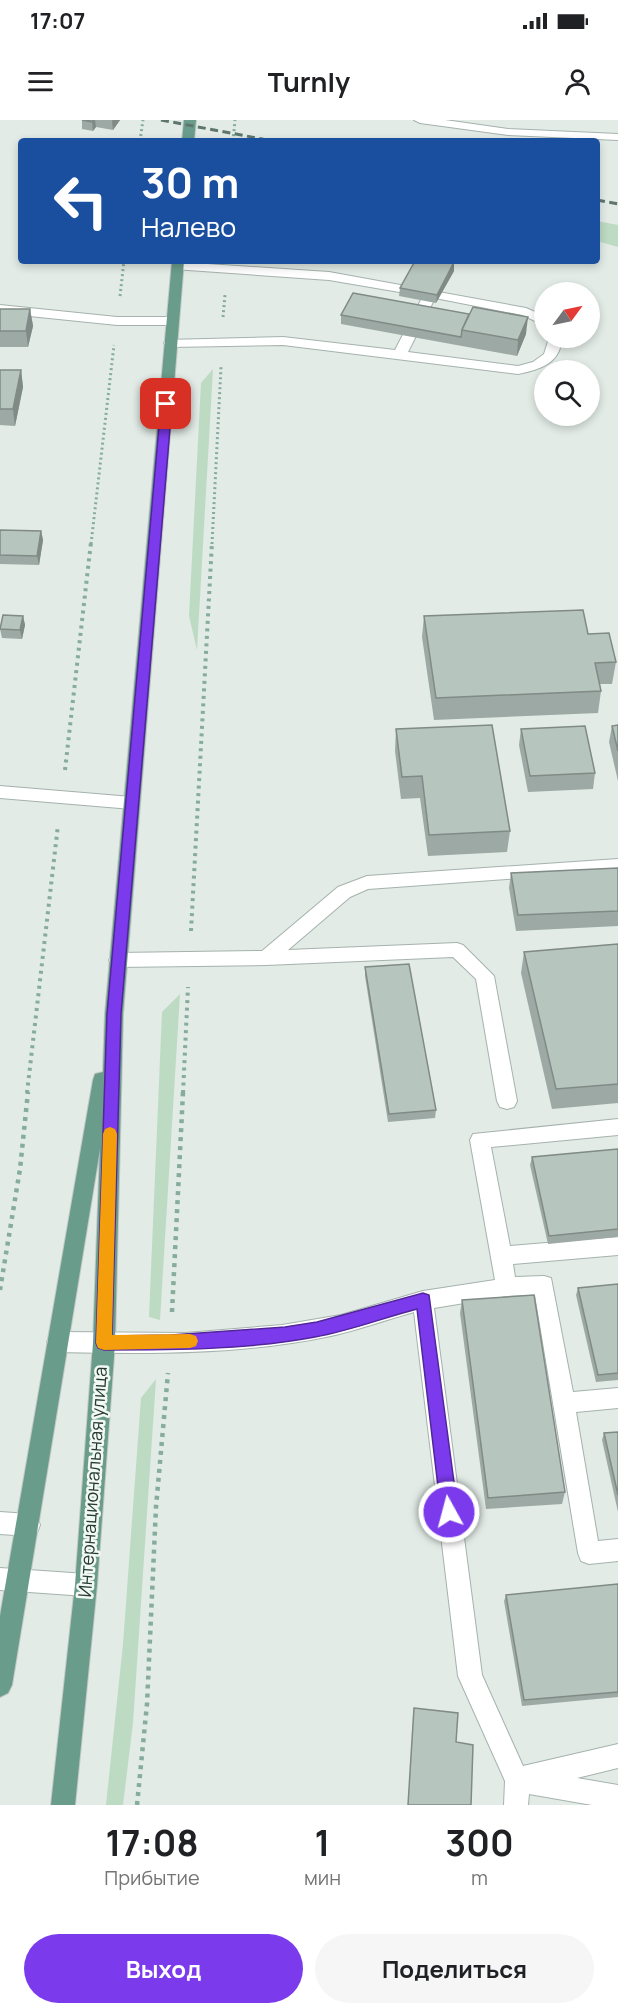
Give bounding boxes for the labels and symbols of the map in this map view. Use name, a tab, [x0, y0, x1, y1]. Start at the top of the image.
north arrow	[534, 282, 600, 348]
pin	[140, 378, 191, 429]
street label: Интернациональная улица	[72, 1366, 112, 1598]
position arrow	[417, 1480, 481, 1544]

